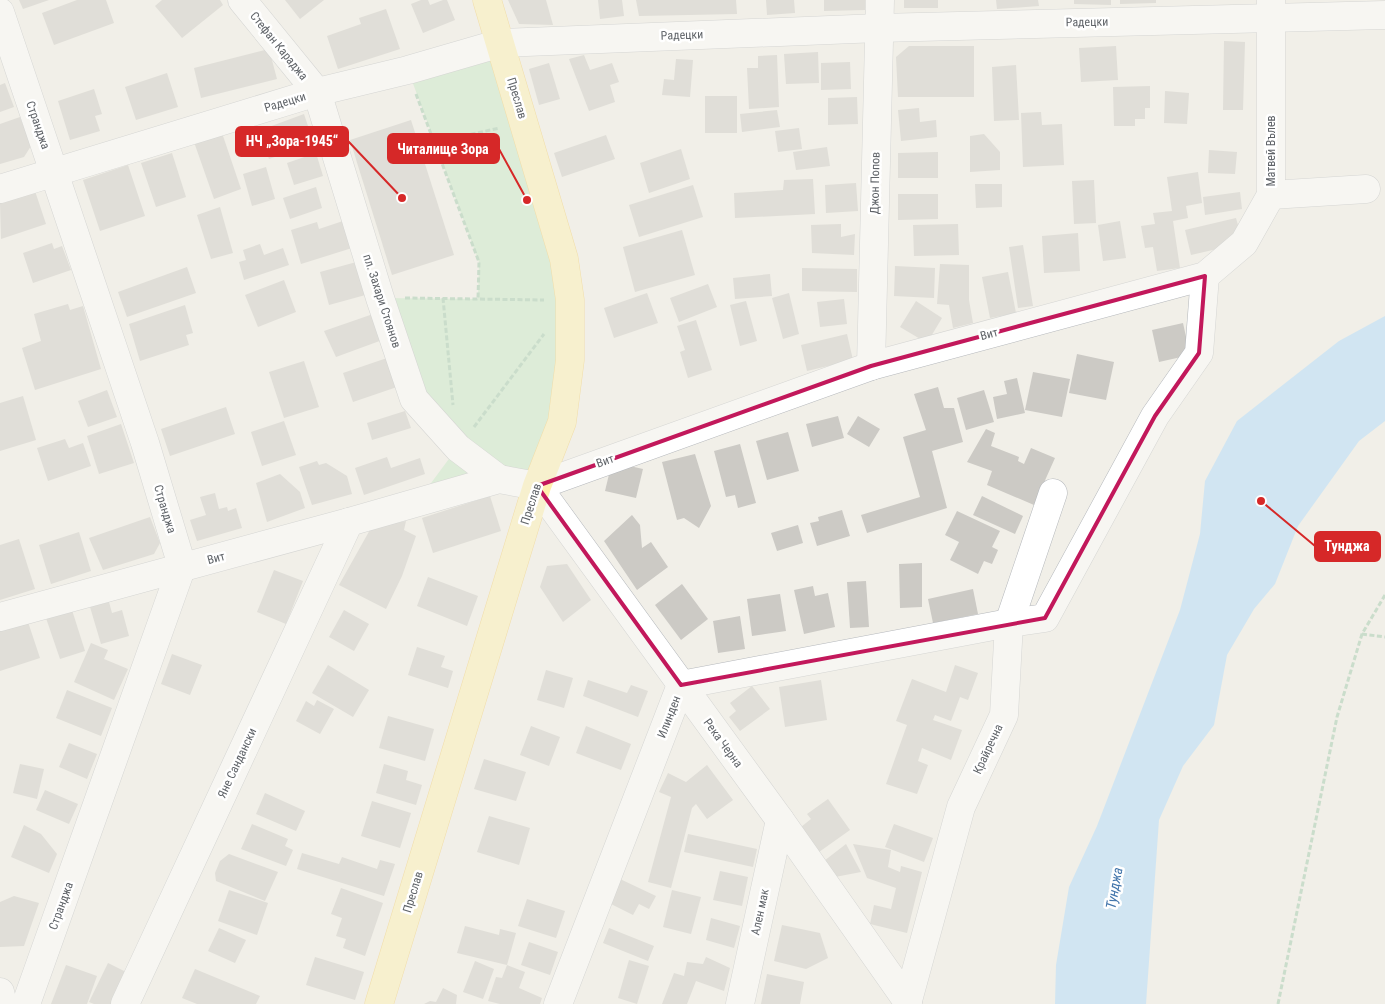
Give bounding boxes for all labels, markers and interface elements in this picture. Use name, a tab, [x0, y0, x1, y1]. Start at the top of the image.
street label: Стефан Караджа	[247, 9, 311, 83]
street label: Радецки	[1066, 15, 1108, 29]
street label: Радецки	[660, 27, 704, 43]
street label: Преслав	[504, 76, 530, 120]
street label: Радецки	[263, 89, 307, 115]
street label: Странджа	[23, 99, 53, 151]
street label: Матвей Вълев	[1264, 115, 1278, 187]
callout: НЧ „Зора-1945“	[236, 127, 348, 156]
text: НЧ „Зора-1945“	[246, 133, 338, 149]
callout: Читалище Зора	[388, 134, 499, 163]
text: Читалище Зора	[397, 141, 489, 157]
street label: Джон Попов	[867, 152, 883, 214]
street label: пл. Захари Стоянов	[360, 252, 404, 350]
street label: Вит	[979, 325, 999, 343]
street label: Вит	[594, 451, 616, 471]
street label: Преслав	[518, 482, 544, 526]
street label: Странджа	[151, 483, 179, 535]
callout: Тунджа	[1315, 532, 1380, 561]
text: Тунджа	[1324, 538, 1370, 554]
street label: Вит	[206, 549, 226, 567]
street label: Илинден	[655, 694, 683, 740]
street label: Река Черна	[701, 716, 746, 770]
street label: Крайречна	[970, 722, 1006, 776]
street label: Яне Сандански	[215, 726, 259, 800]
water label: Тунджа	[1102, 866, 1126, 910]
street label: Преслав	[400, 870, 426, 914]
street label: Странджа	[46, 880, 76, 932]
street label: Ален мак	[748, 887, 772, 936]

